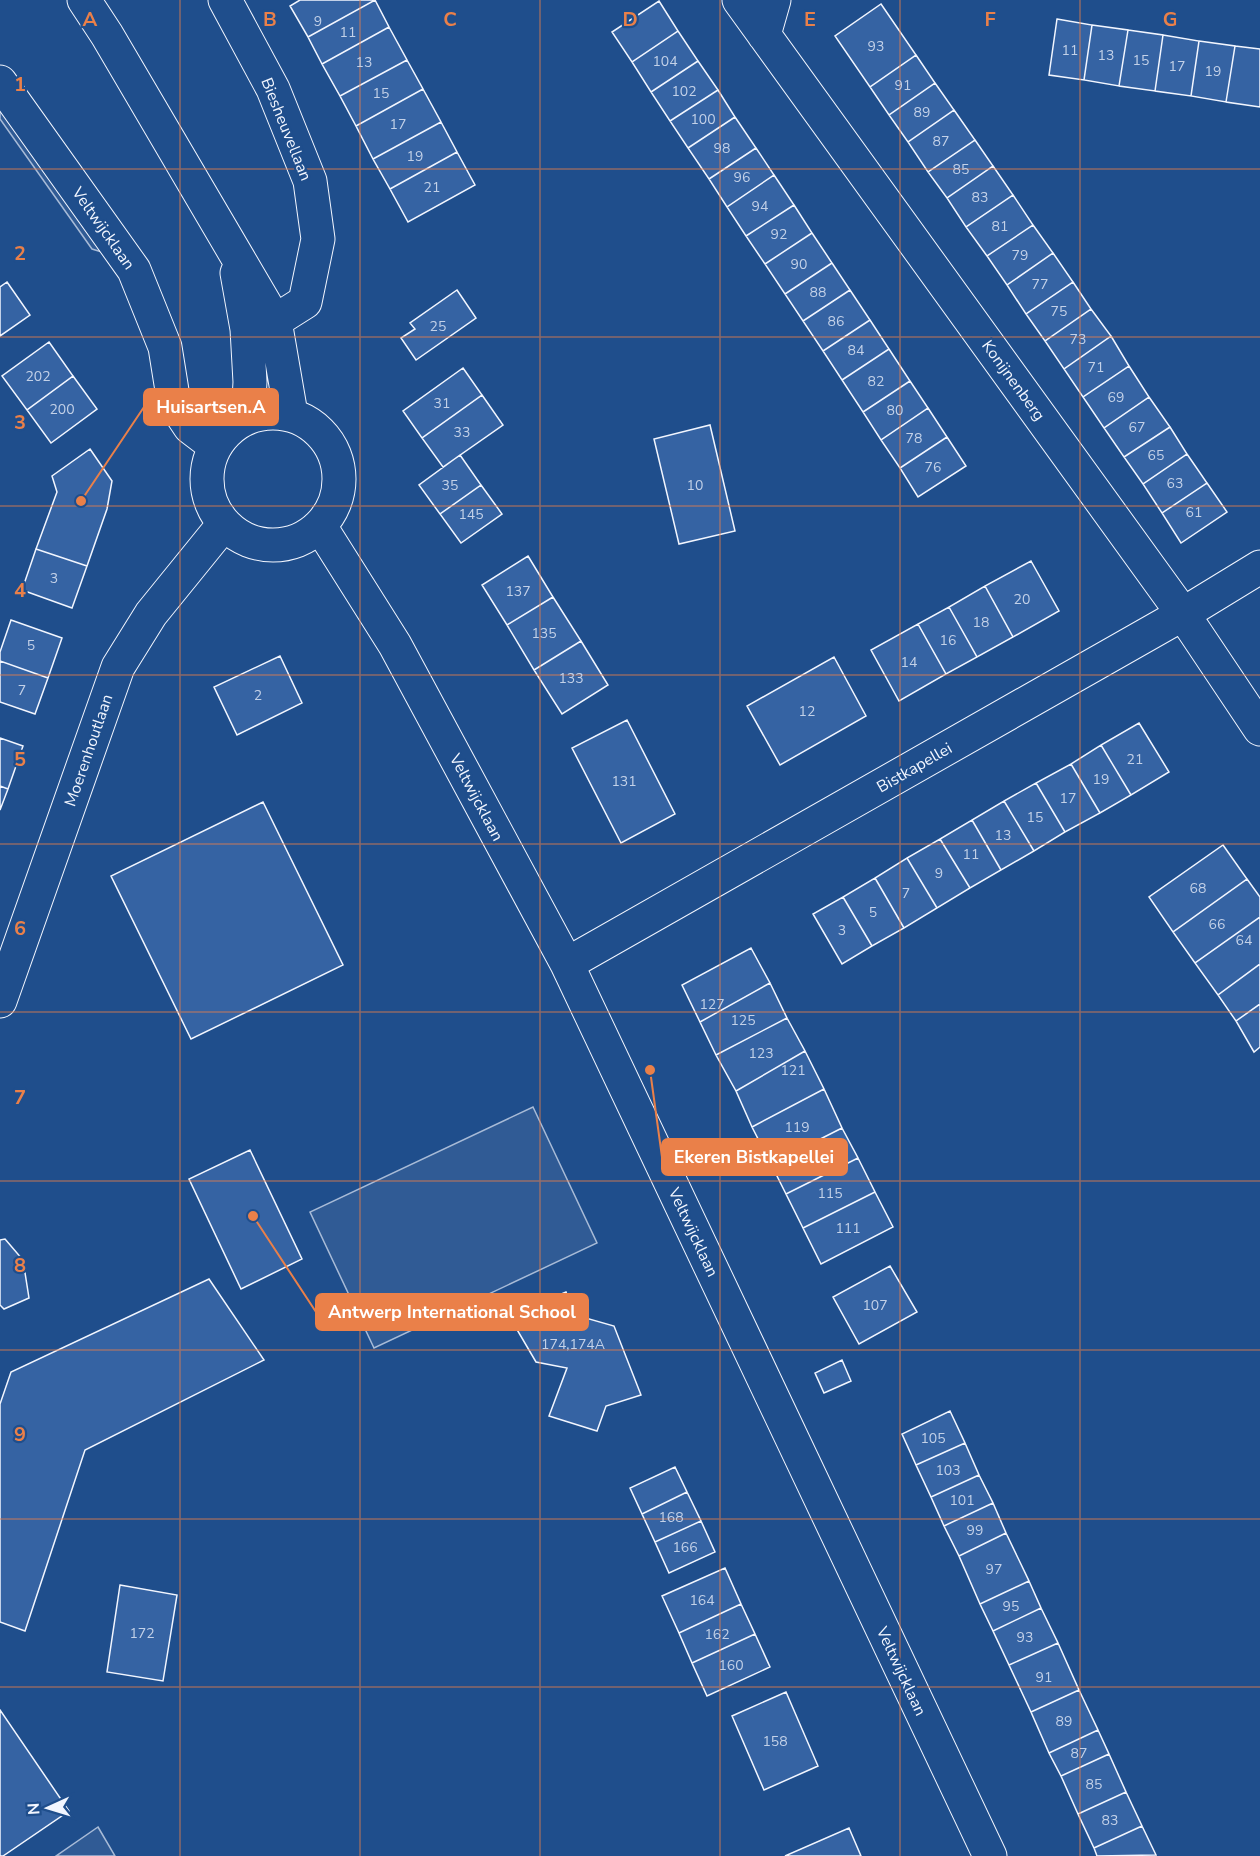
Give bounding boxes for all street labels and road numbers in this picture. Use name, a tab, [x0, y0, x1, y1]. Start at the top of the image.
street label: Biesheuvellaan	[255, 75, 317, 184]
street label: Veltwijcklaan	[66, 182, 140, 274]
street label: Konijnenberg	[976, 336, 1050, 425]
street label: Moerenhoutlaan	[59, 691, 119, 810]
street label: Bistkapellei	[873, 737, 956, 798]
street label: Veltwijcklaan	[443, 749, 508, 845]
street label: Veltwijcklaan	[662, 1183, 723, 1281]
street label: Veltwijcklaan	[870, 1622, 931, 1720]

